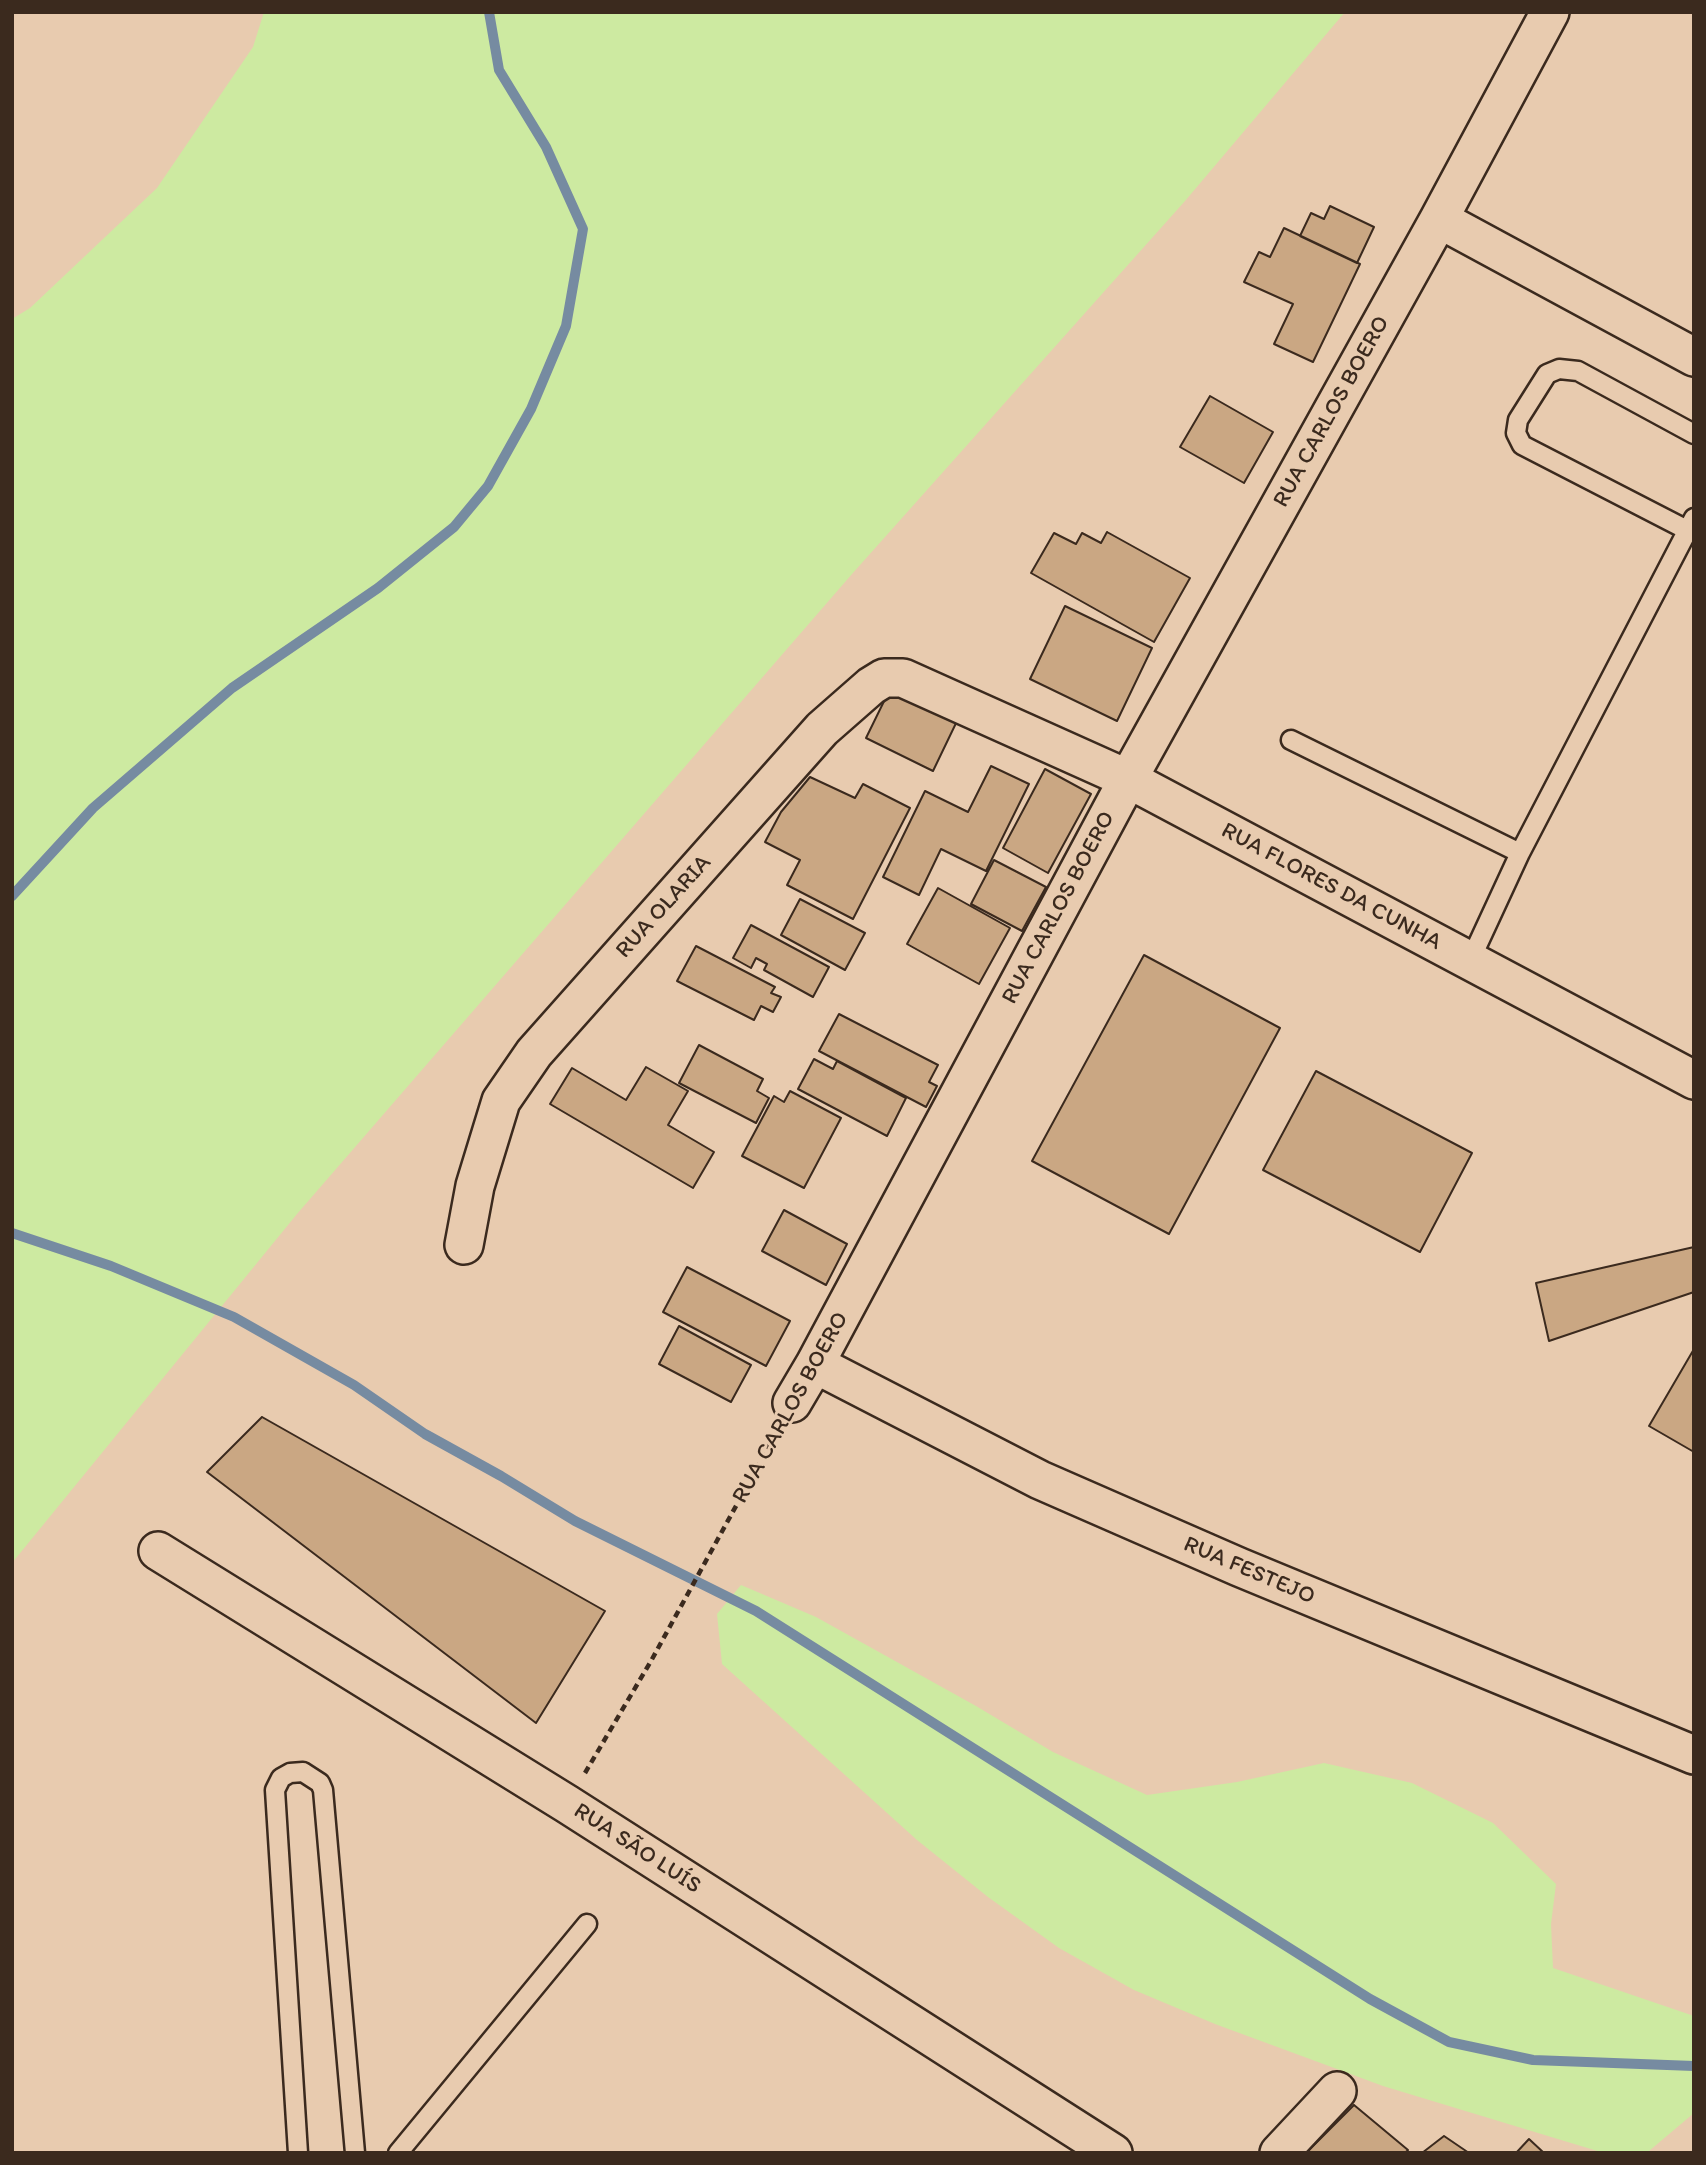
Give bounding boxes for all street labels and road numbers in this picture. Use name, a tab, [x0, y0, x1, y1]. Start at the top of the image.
street label: RUA CARLOS BOERO	[1268, 312, 1396, 512]
street label: RUA CARLOS BOERO	[996, 807, 1122, 1009]
street label: RUA FLORES DA CUNHA	[1216, 817, 1446, 957]
street label: RUA OLARIA	[610, 850, 718, 964]
street label: RUA CARLOS BOERO	[727, 1308, 855, 1508]
street label: RUA FESTEJO	[1179, 1531, 1319, 1611]
street label: RUA SÃO LUÍS	[568, 1798, 706, 1900]

